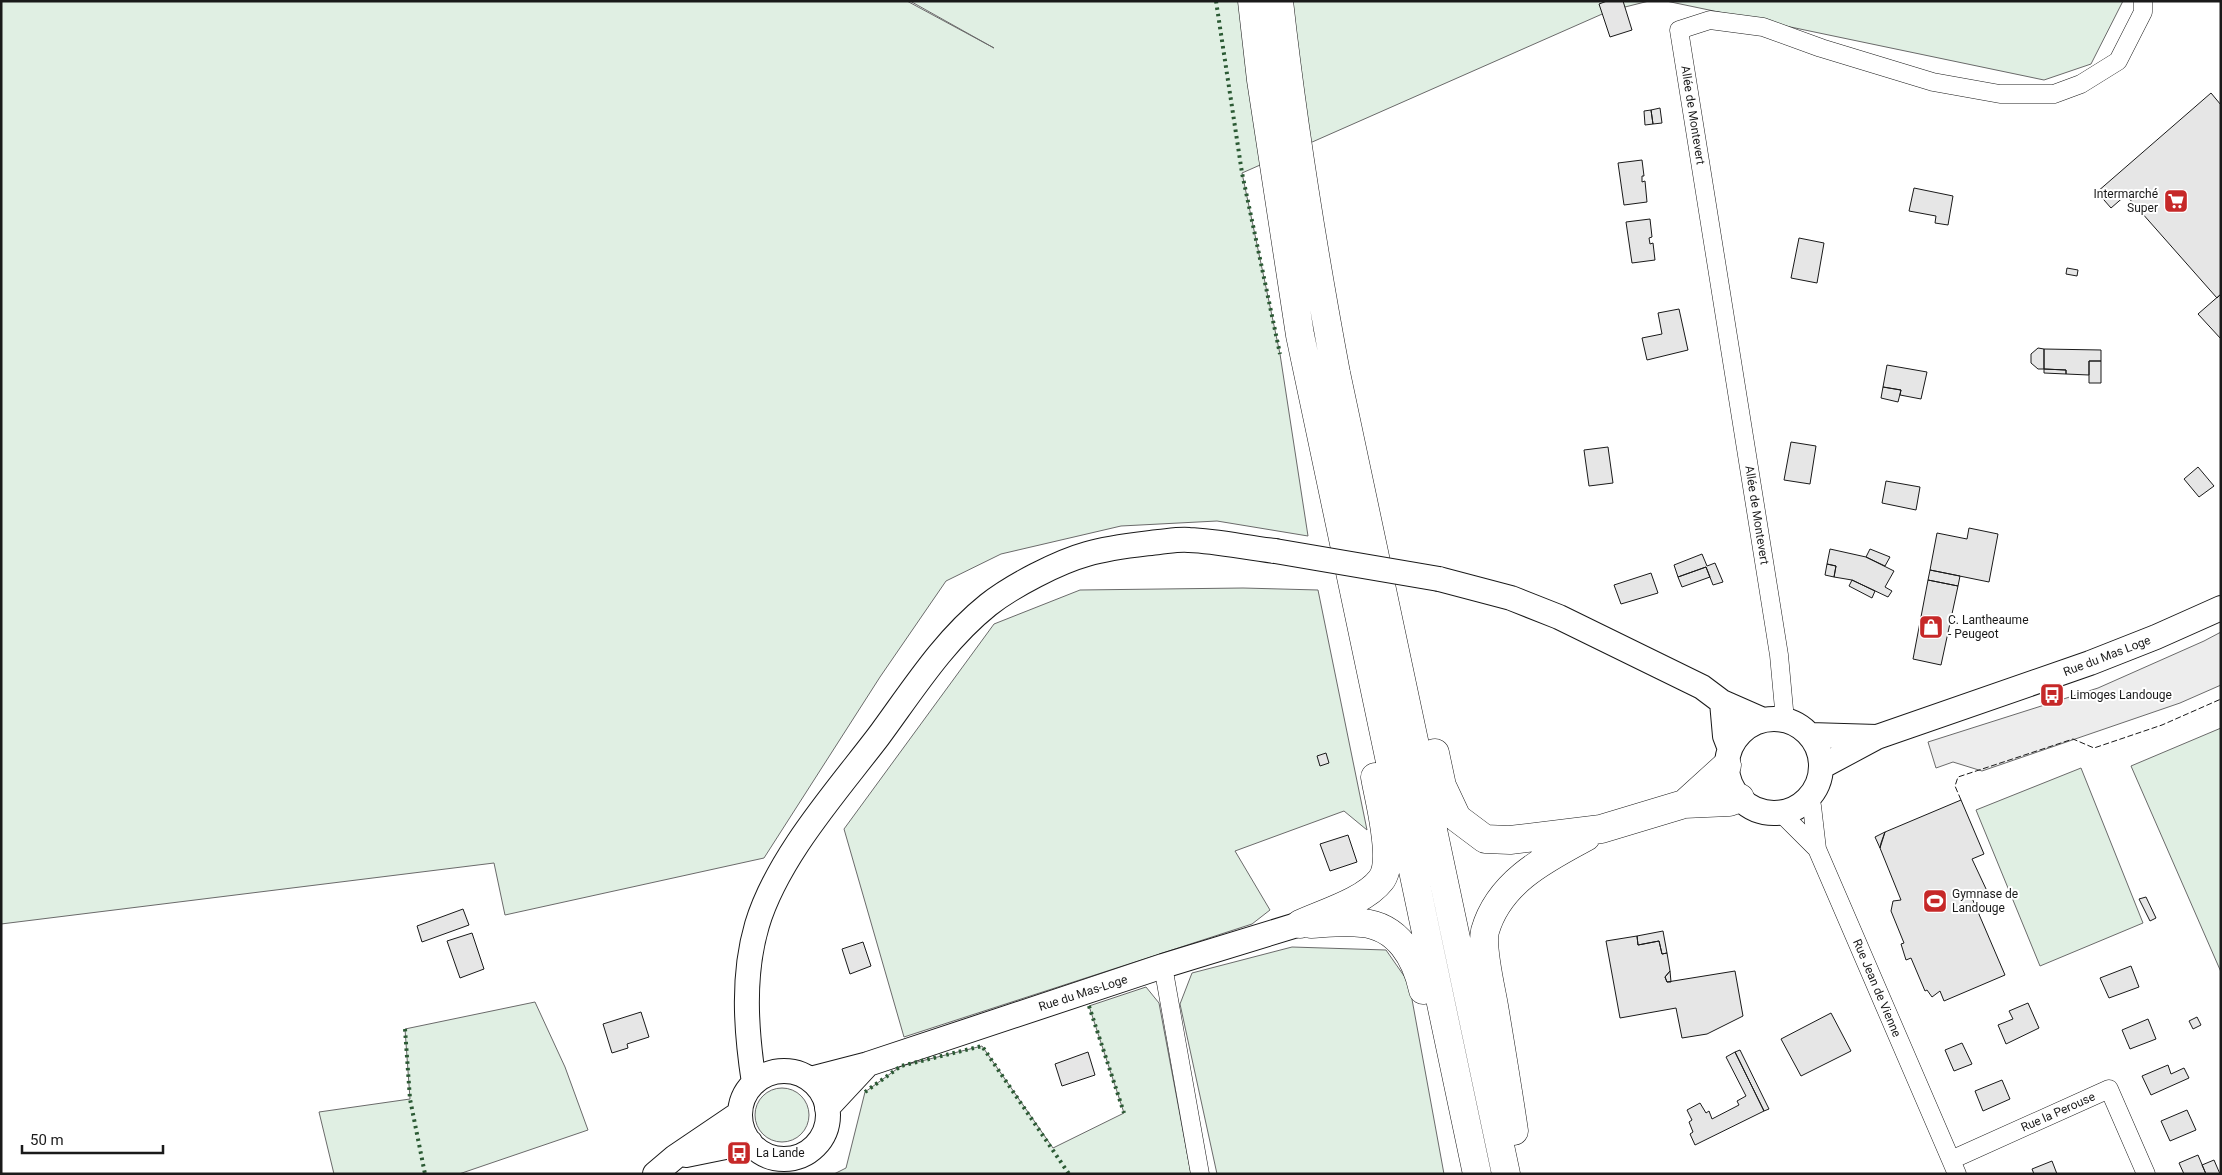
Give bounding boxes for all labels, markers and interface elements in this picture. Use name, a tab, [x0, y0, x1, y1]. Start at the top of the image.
street label: Allée de Montevert	[1678, 65, 1708, 166]
place label: Intermarché Super	[2093, 187, 2158, 215]
supermarket icon: Intermarché Super	[2163, 188, 2189, 214]
street label: Allée de Montevert	[1742, 465, 1772, 566]
place label: C. Lantheaume - Peugeot	[1948, 613, 2029, 641]
shop icon: C. Lantheaume - Peugeot	[1918, 614, 1944, 640]
street label: Rue du Mas Loge	[2061, 633, 2153, 679]
bus stop icon: Limoges Landouge	[2039, 682, 2065, 708]
place label: Limoges Landouge	[2070, 688, 2172, 702]
place label: Gymnase de Landouge	[1952, 887, 2018, 915]
sports icon: Gymnase de Landouge	[1922, 888, 1948, 914]
street label: Rue Jean de Vienne	[1850, 937, 1904, 1039]
street label: Rue du Mas-Loge	[1037, 972, 1129, 1014]
street label: Rue la Perouse	[2019, 1089, 2097, 1135]
scale bar	[22, 1122, 164, 1154]
text: 50 m	[30, 1131, 64, 1149]
bus stop icon: La Lande	[726, 1140, 752, 1166]
place label: La Lande	[756, 1146, 805, 1160]

